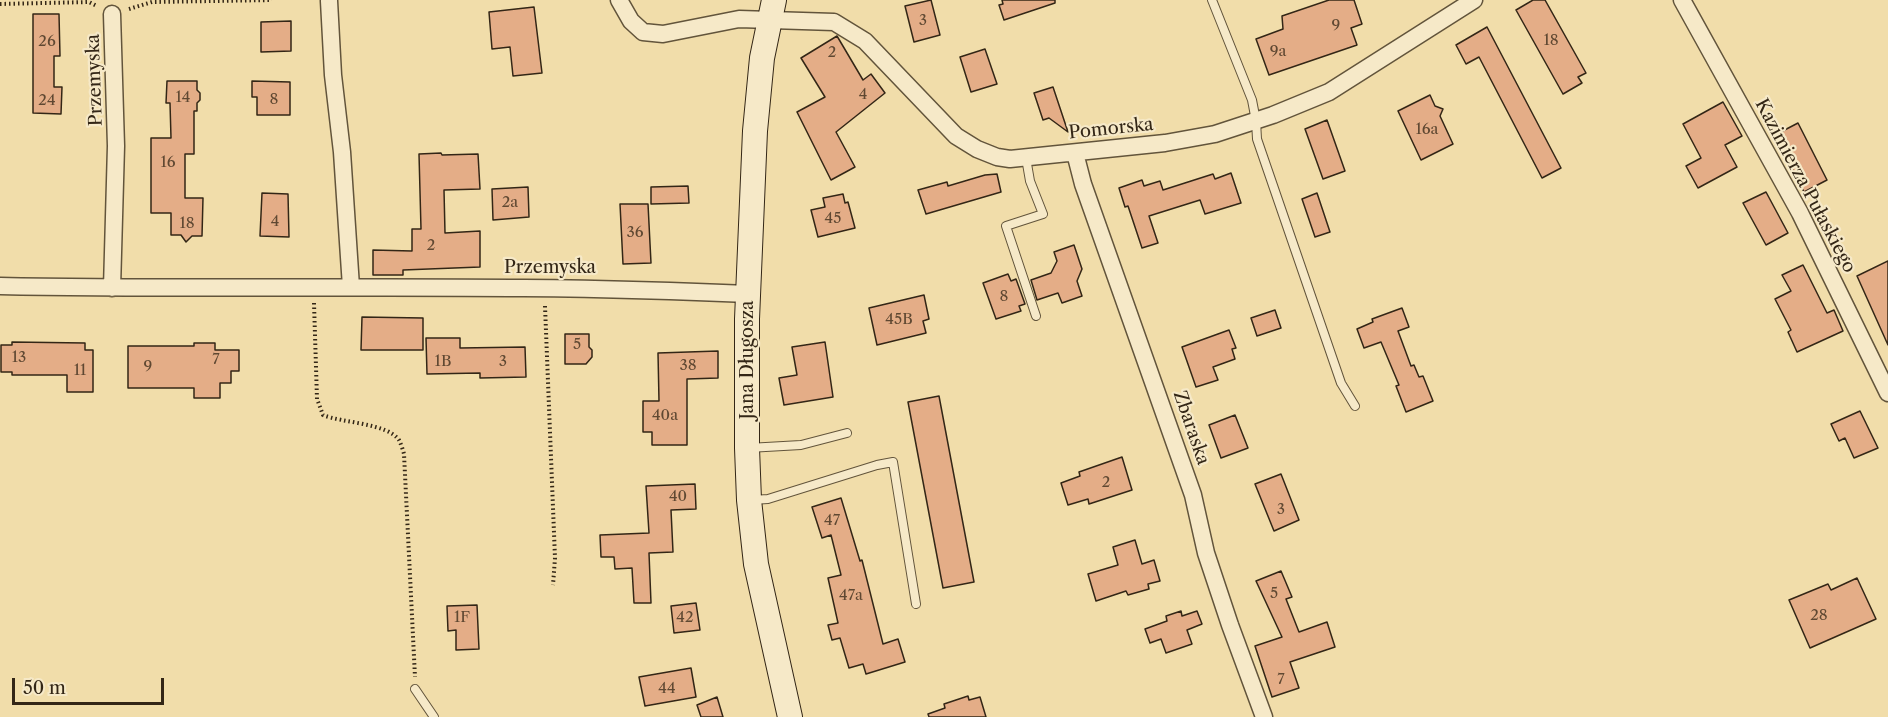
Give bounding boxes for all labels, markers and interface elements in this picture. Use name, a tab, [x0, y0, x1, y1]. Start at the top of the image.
house number: 3	[919, 12, 927, 30]
house number: 9	[1332, 17, 1340, 35]
house number: 18	[1543, 32, 1559, 50]
house number: 26	[38, 33, 56, 51]
street label: Przemyska	[83, 34, 107, 126]
house number: 9a	[1270, 43, 1286, 61]
house number: 2	[828, 44, 836, 62]
house number: 4	[859, 86, 867, 104]
house number: 14	[176, 89, 190, 107]
house number: 8	[270, 91, 278, 109]
house number: 24	[38, 92, 56, 110]
street label: Kazimierza Pułaskiego	[1750, 95, 1860, 277]
street label: Pomorska	[1067, 114, 1155, 144]
house number: 16a	[1415, 121, 1439, 139]
house number: 16	[160, 154, 176, 172]
house number: 2a	[502, 194, 518, 212]
house number: 45	[825, 210, 841, 228]
house number: 4	[271, 213, 279, 231]
house number: 18	[179, 215, 195, 233]
house number: 36	[626, 224, 644, 242]
house number: 2	[427, 237, 435, 255]
street label: Przemyska	[504, 257, 596, 279]
house number: 8	[1000, 288, 1008, 306]
street label: Jana Długosza	[737, 300, 759, 420]
house number: 45B	[885, 311, 913, 329]
house number: 5	[573, 336, 581, 354]
house number: 13	[12, 349, 26, 367]
house number: 7	[212, 351, 220, 369]
house number: 1B	[435, 353, 451, 371]
house number: 3	[499, 353, 507, 371]
house number: 38	[679, 357, 697, 375]
house number: 9	[144, 358, 152, 376]
house number: 11	[74, 362, 86, 380]
street label: Zbaraska	[1168, 388, 1214, 468]
house number: 40a	[652, 407, 678, 425]
house number: 2	[1102, 474, 1110, 492]
house number: 40	[669, 488, 687, 506]
house number: 3	[1277, 501, 1285, 519]
house number: 47	[824, 512, 840, 530]
house number: 5	[1270, 585, 1278, 603]
house number: 47a	[839, 587, 863, 605]
house number: 28	[1810, 607, 1828, 625]
house number: 1F	[454, 609, 470, 627]
house number: 42	[676, 609, 694, 627]
scale bar	[15, 666, 166, 704]
house number: 7	[1277, 671, 1285, 689]
text: 50 m	[23, 677, 66, 699]
house number: 44	[658, 680, 676, 698]

